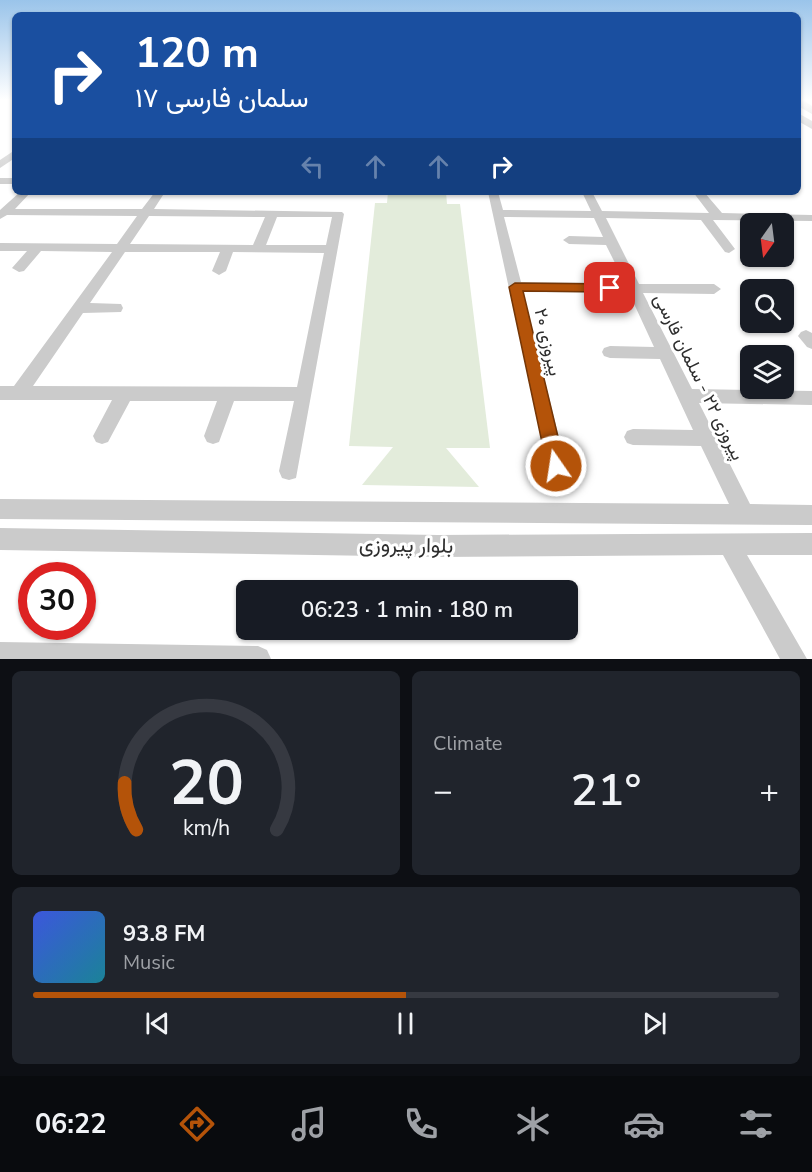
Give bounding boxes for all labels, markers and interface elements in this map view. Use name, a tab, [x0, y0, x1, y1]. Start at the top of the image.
text: 120 m	[135, 25, 259, 82]
icon: right	[36, 36, 114, 114]
text: سلمان فارسی ۱۷	[135, 80, 309, 117]
icon: left	[296, 150, 329, 183]
icon: ahead	[359, 150, 392, 183]
icon: ahead	[422, 150, 455, 183]
icon: right	[485, 150, 518, 183]
north arrow	[740, 213, 794, 267]
map controls	[740, 213, 794, 399]
pin	[584, 262, 635, 313]
icon: arrive	[593, 271, 626, 304]
button: search	[740, 279, 794, 333]
street label: پیروزی ۲۲ - سلمان فارسی	[648, 290, 750, 464]
street label: پیروزی ۲۰	[529, 306, 567, 378]
button: layers	[740, 345, 794, 399]
position arrow	[524, 434, 588, 498]
street label: بلوار پیروزی	[359, 530, 453, 560]
speed limit sign: 30	[18, 562, 96, 640]
text: 06:23 · 1 min · 180 m	[301, 595, 513, 625]
text: Climate	[433, 730, 502, 757]
text: 20	[169, 741, 243, 826]
text: 21°	[571, 760, 641, 821]
text: −	[433, 769, 453, 814]
text: +	[759, 769, 779, 814]
text: km/h	[182, 813, 230, 843]
text: 93.8 FM	[123, 919, 205, 949]
text: Music	[123, 949, 175, 976]
icon: previous	[141, 1007, 174, 1040]
icon: pause	[389, 1007, 422, 1040]
icon: next	[638, 1007, 671, 1040]
icon: directions	[176, 1103, 218, 1145]
icon: music	[288, 1103, 330, 1145]
icon: phone	[400, 1103, 442, 1145]
icon: climate	[512, 1103, 554, 1145]
icon: car	[623, 1103, 665, 1145]
icon: filters	[735, 1103, 777, 1145]
text: 06:22	[35, 1106, 106, 1143]

